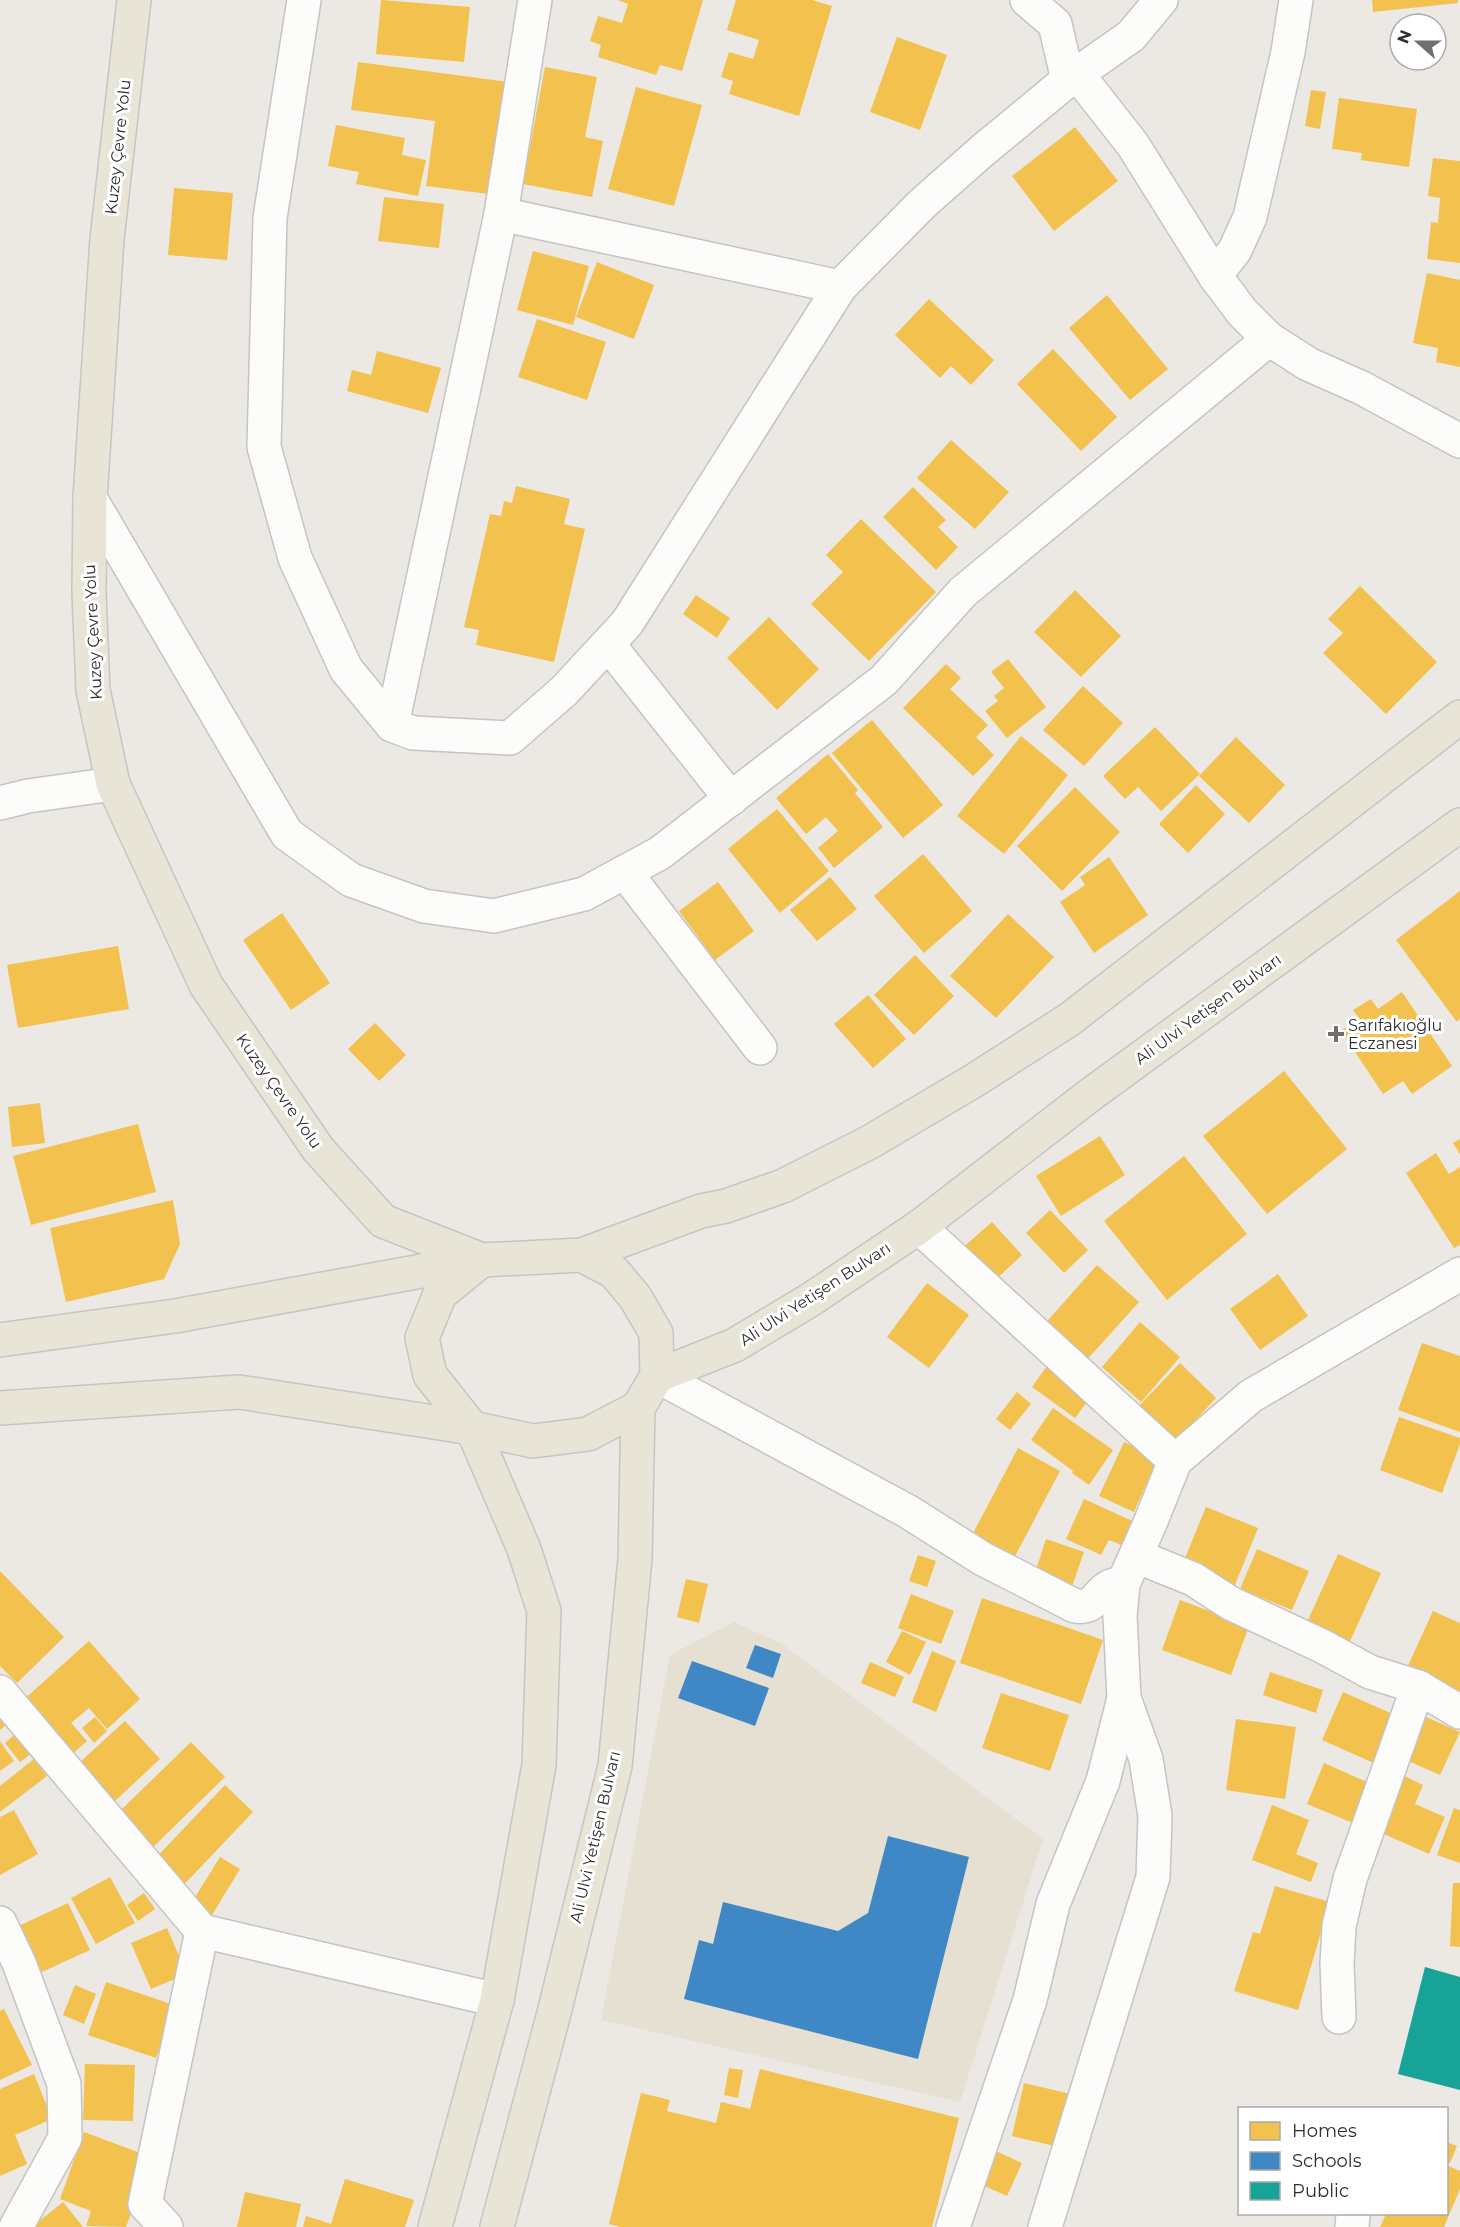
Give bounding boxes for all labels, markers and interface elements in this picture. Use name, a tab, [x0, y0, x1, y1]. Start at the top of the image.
north arrow	[1388, 12, 1448, 72]
text: N	[1393, 27, 1416, 46]
street label: Kuzey Çevre Yolu	[101, 78, 135, 216]
street label: Kuzey Çevre Yolu	[80, 564, 106, 700]
street label: Ali Ulvi Yetişen Bulvarı	[1131, 950, 1285, 1068]
place label: Sarıfakıoğlu Eczanesi	[1348, 1016, 1442, 1053]
marker: Sarıfakıoğlu Eczanesi	[1329, 1027, 1343, 1041]
street label: Kuzey Çevre Yolu	[232, 1030, 326, 1152]
street label: Ali Ulvi Yetişen Bulvarı	[736, 1238, 894, 1350]
street label: Ali Ulvi Yetişen Bulvarı	[566, 1749, 624, 1925]
legend	[1238, 2107, 1448, 2215]
text: Homes	[1292, 2120, 1357, 2142]
text: Schools	[1292, 2150, 1362, 2172]
text: Public	[1292, 2180, 1349, 2202]

